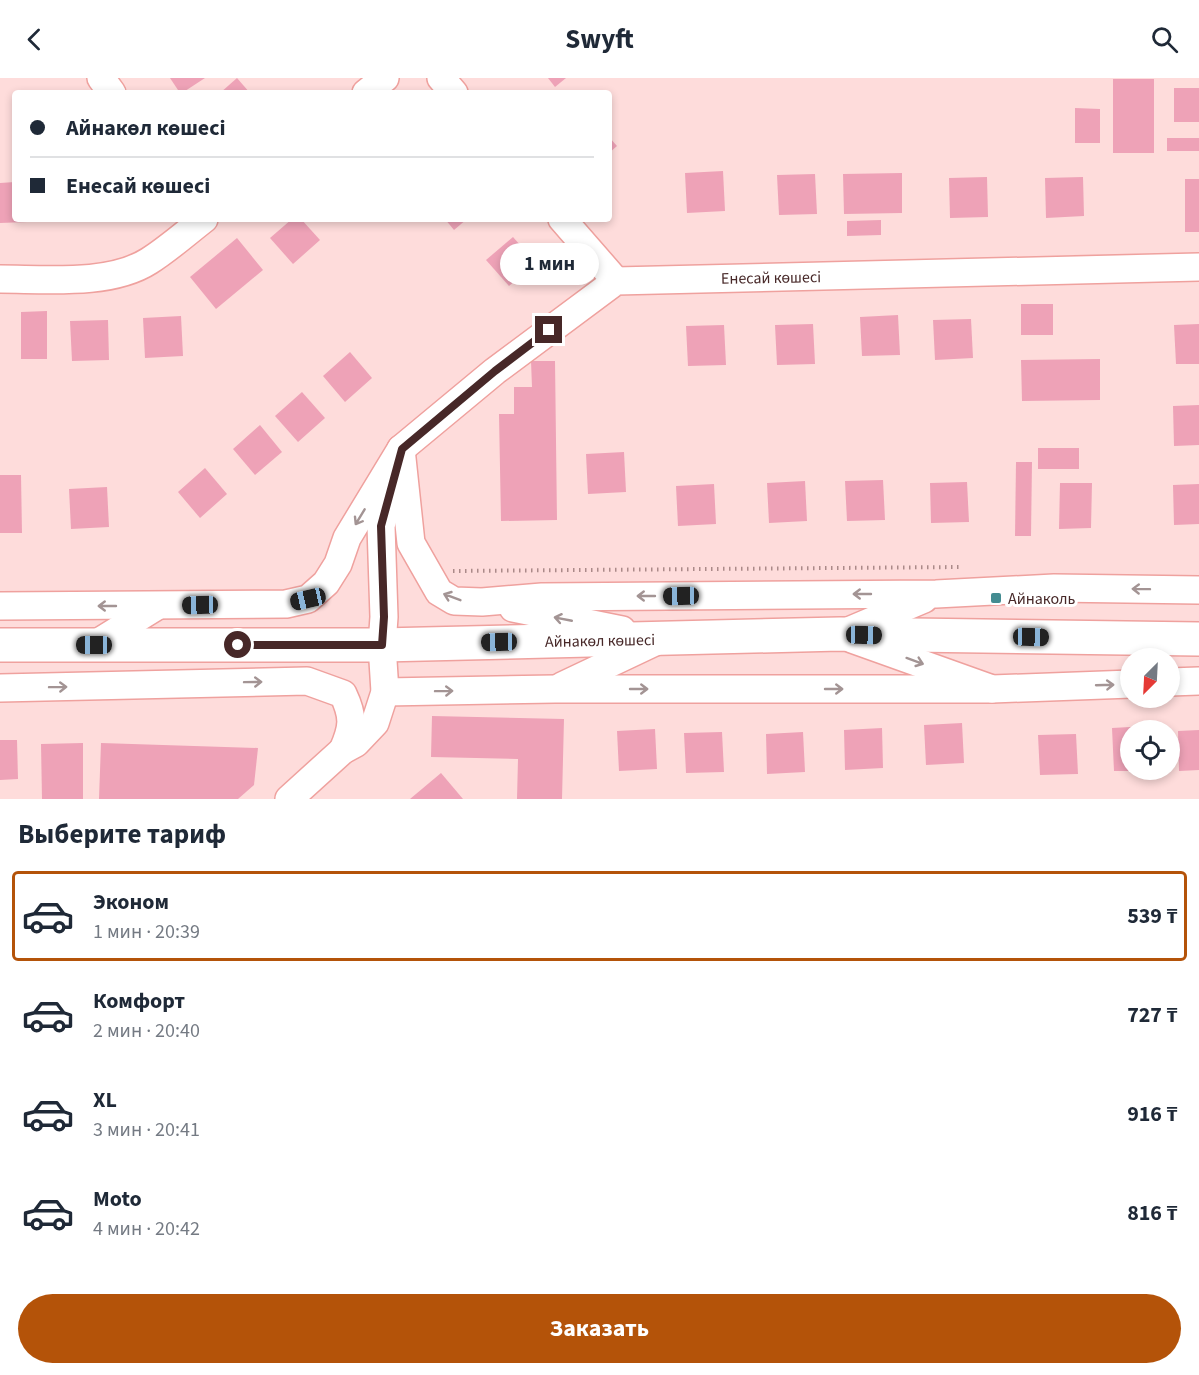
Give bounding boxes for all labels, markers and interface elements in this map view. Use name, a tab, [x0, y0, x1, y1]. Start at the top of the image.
text: Swyft	[565, 20, 634, 59]
icon: back	[18, 23, 51, 56]
icon: search	[1148, 23, 1181, 56]
text: Айнакөл көшесі	[66, 112, 226, 144]
text: Енесай көшесі	[66, 170, 210, 202]
callout: 1 мин	[500, 243, 598, 285]
text: 1 мин	[524, 250, 575, 278]
street label: Енесай көшесі	[721, 266, 821, 290]
route end	[535, 316, 562, 343]
one-way arrow	[354, 508, 366, 525]
one-way arrow	[1131, 583, 1151, 595]
car	[288, 586, 328, 612]
car	[663, 587, 699, 605]
one-way arrow	[852, 588, 872, 600]
place label: Айнаколь	[1008, 588, 1076, 610]
one-way arrow	[636, 590, 656, 602]
one-way arrow	[443, 591, 461, 602]
marker: Айнаколь	[989, 591, 1003, 605]
car	[182, 596, 218, 614]
one-way arrow	[98, 600, 118, 612]
one-way arrow	[554, 612, 573, 624]
car	[846, 626, 882, 644]
car	[1013, 628, 1049, 646]
street label: Айнакөл көшесі	[545, 629, 655, 653]
route start	[224, 631, 251, 658]
car	[481, 633, 517, 651]
car	[76, 636, 112, 654]
north arrow	[1120, 648, 1180, 708]
map controls	[1120, 648, 1180, 780]
one-way arrow	[905, 657, 924, 668]
one-way arrow	[243, 676, 263, 688]
one-way arrow	[1094, 679, 1114, 690]
one-way arrow	[48, 681, 68, 692]
one-way arrow	[628, 683, 648, 695]
one-way arrow	[823, 683, 843, 695]
one-way arrow	[433, 685, 453, 697]
button: locate	[1120, 720, 1180, 780]
text: Выберите тариф	[18, 815, 226, 854]
text: Эконом	[93, 886, 169, 918]
icon: car	[21, 889, 75, 943]
text: 539 ₸	[1127, 900, 1178, 932]
text: 1 мин · 20:39	[93, 918, 200, 946]
text: Комфорт	[93, 985, 185, 1017]
icon: car	[21, 988, 75, 1042]
text: 727 ₸	[1127, 999, 1178, 1031]
text: 2 мин · 20:40	[93, 1017, 200, 1045]
text: XL	[93, 1084, 117, 1116]
icon: car	[21, 1087, 75, 1141]
text: 916 ₸	[1127, 1098, 1178, 1130]
text: 3 мин · 20:41	[93, 1116, 200, 1144]
text: Moto	[93, 1183, 142, 1215]
icon: car	[21, 1186, 75, 1240]
text: 816 ₸	[1127, 1197, 1178, 1229]
text: 4 мин · 20:42	[93, 1215, 200, 1243]
button: Заказать	[18, 1294, 1181, 1363]

